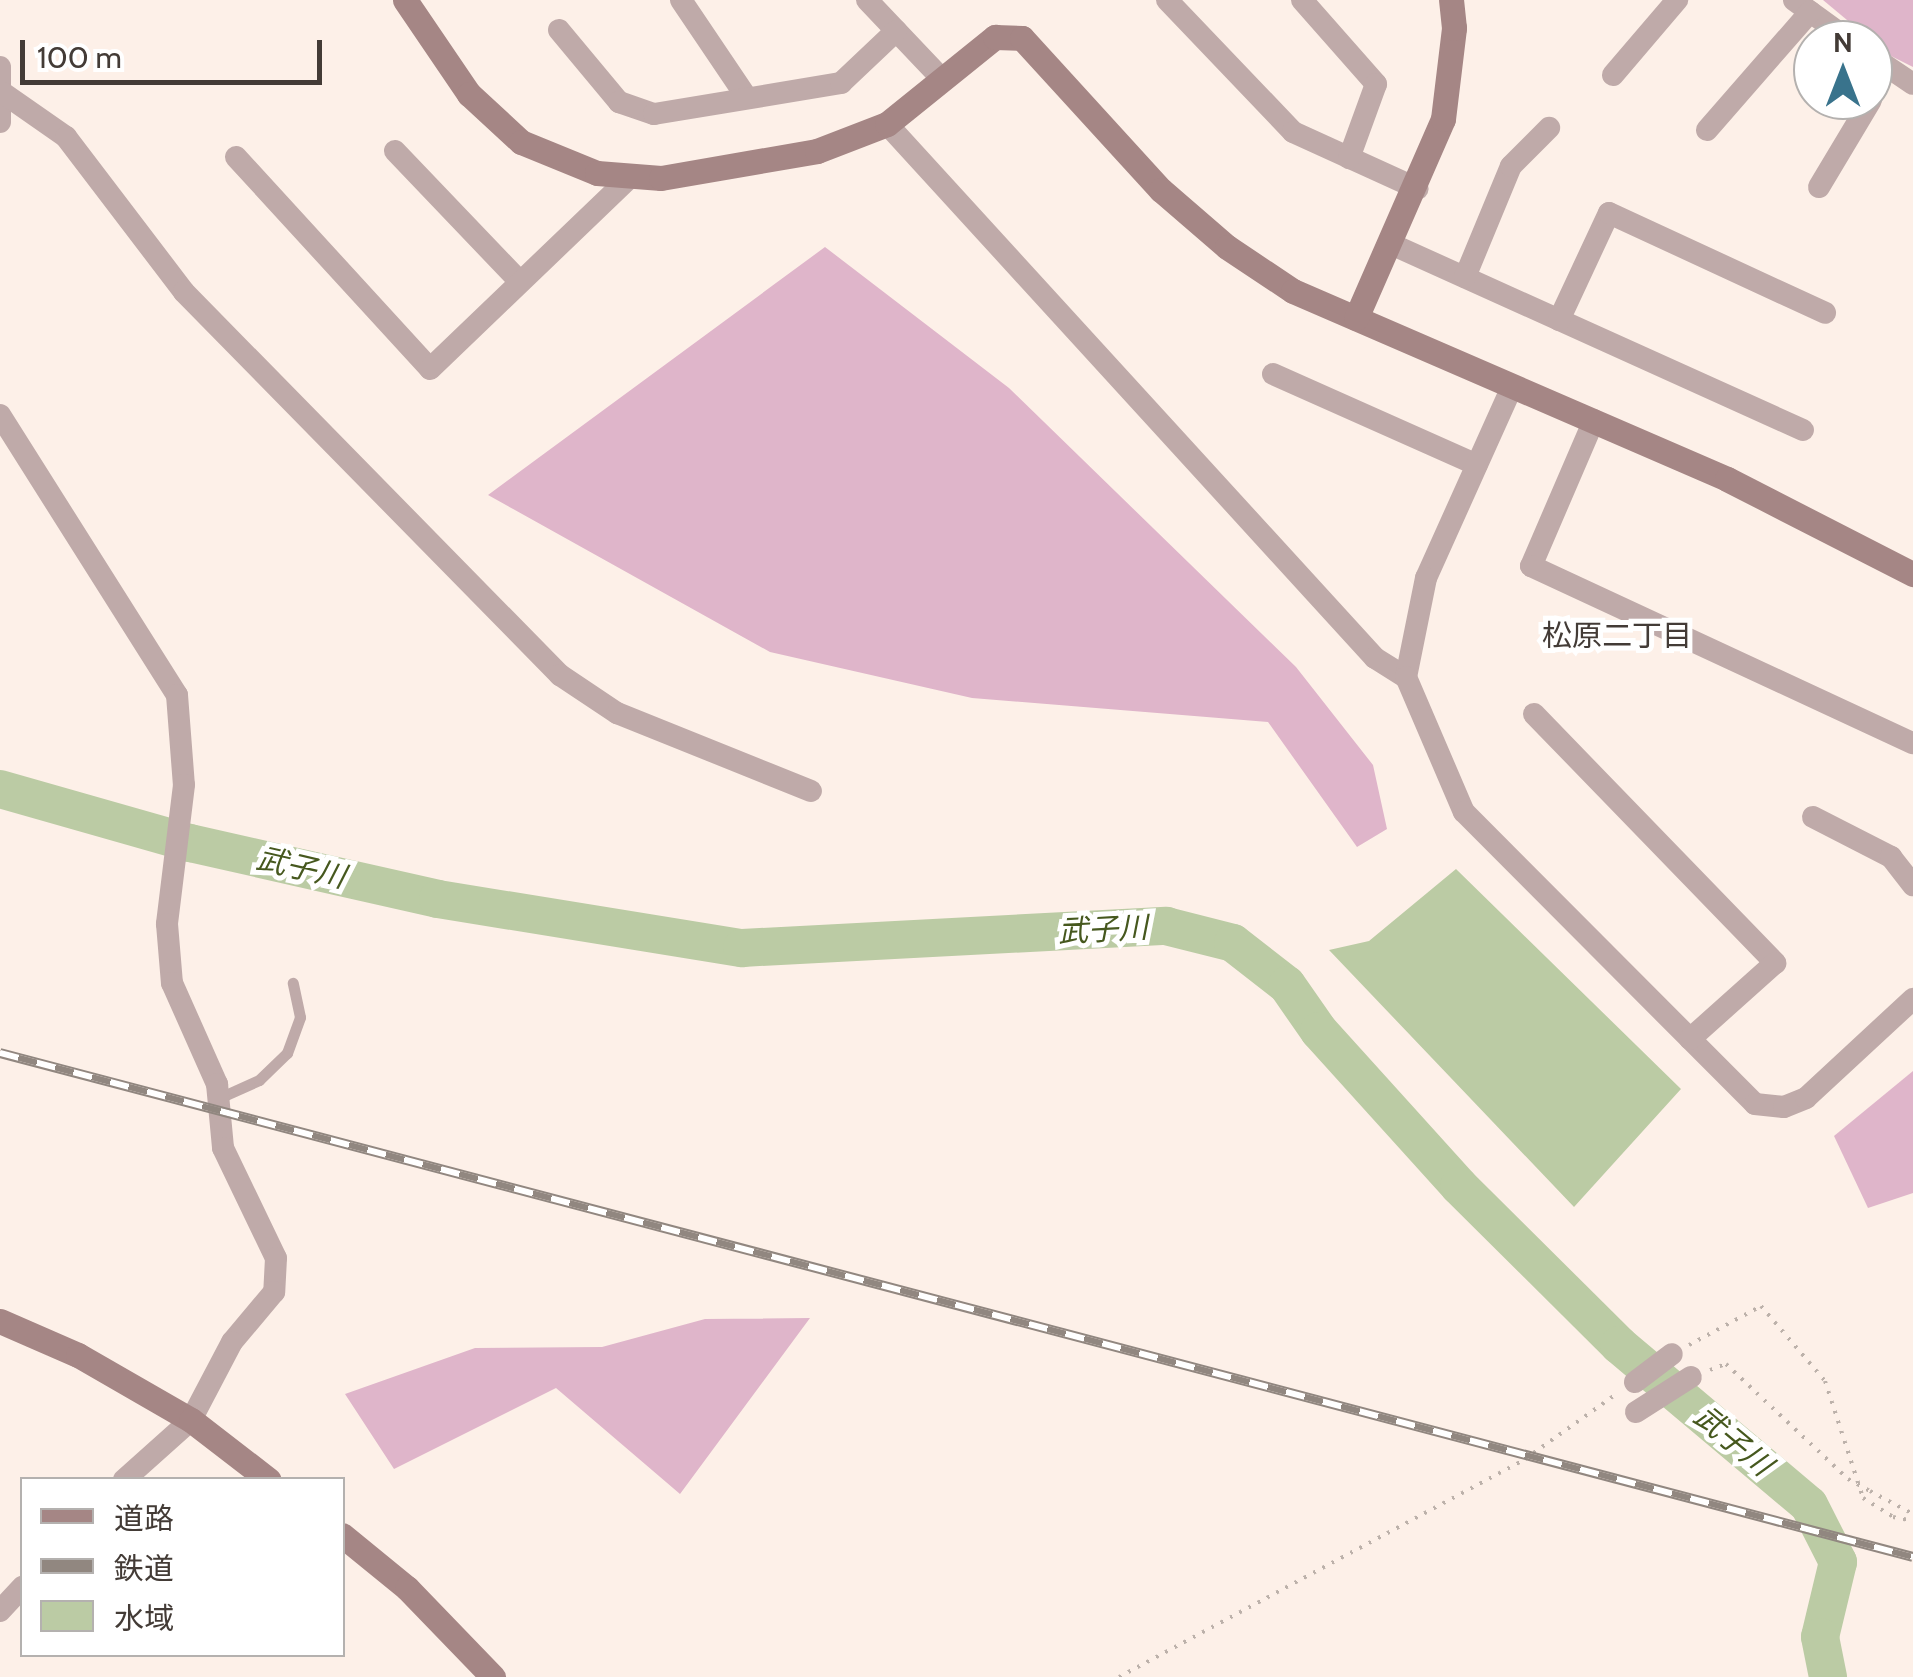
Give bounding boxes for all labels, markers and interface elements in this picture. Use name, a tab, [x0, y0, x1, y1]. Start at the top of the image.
scale bar	[25, 20, 328, 82]
north arrow	[1793, 20, 1893, 120]
text: N	[1833, 25, 1853, 59]
text: 100 m	[37, 39, 122, 76]
district label: 松原二丁目	[1542, 618, 1692, 654]
water label: 武子川	[253, 840, 349, 896]
water label: 武子川	[1057, 910, 1149, 950]
water label: 武子川	[1687, 1398, 1779, 1484]
legend	[20, 1477, 345, 1657]
text: 道路	[114, 1500, 174, 1537]
text: 鉄道	[114, 1550, 174, 1587]
text: 水域	[114, 1600, 174, 1637]

